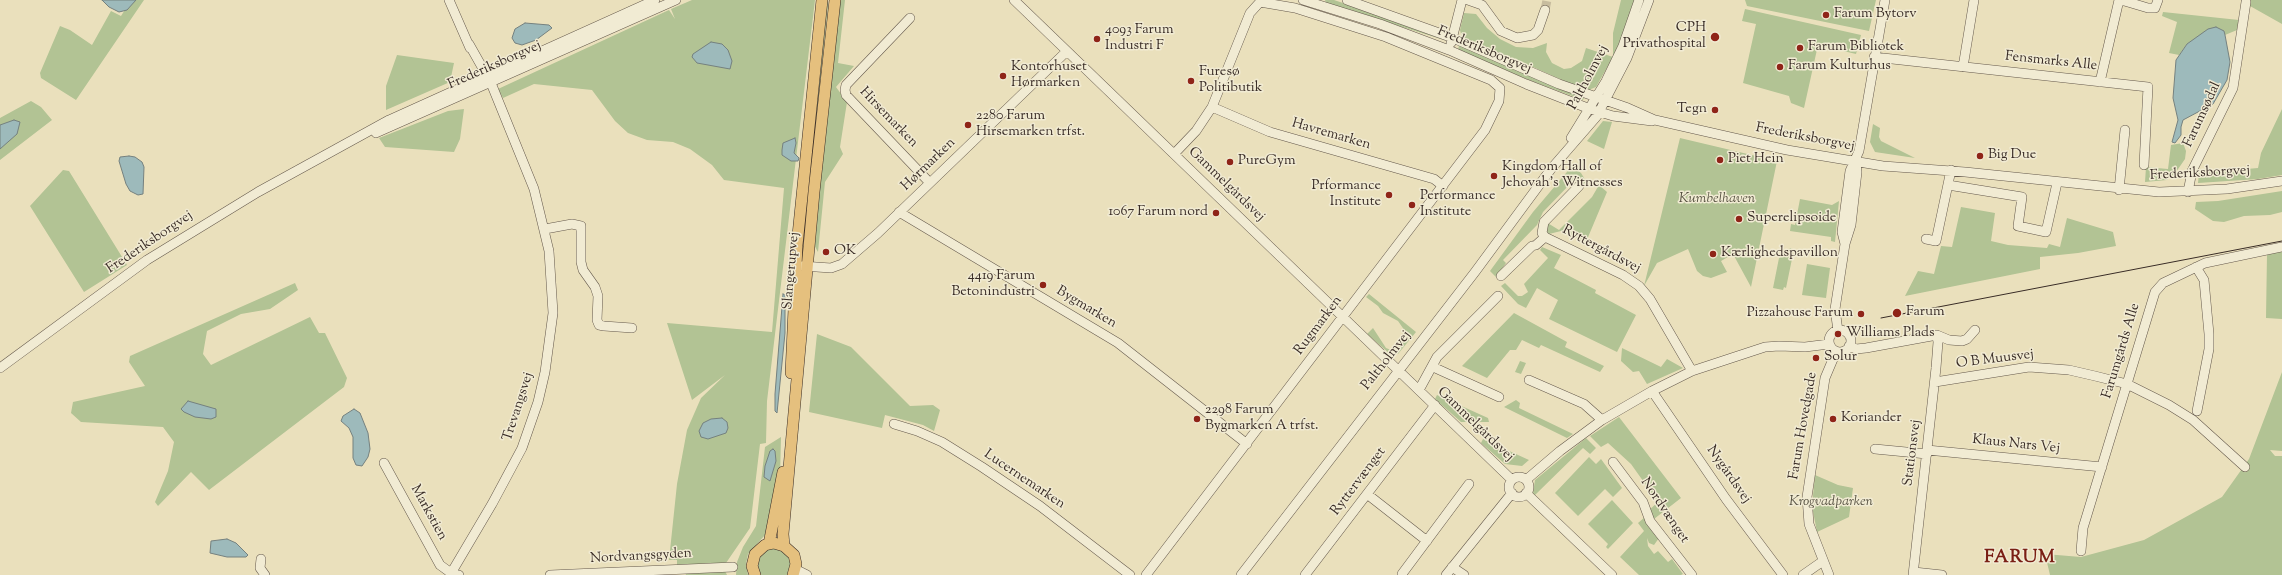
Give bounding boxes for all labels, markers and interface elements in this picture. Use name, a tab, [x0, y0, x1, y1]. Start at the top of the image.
place label: Farum Bytorv	[1834, 7, 1916, 23]
marker: Farum Bytorv	[1821, 10, 1831, 20]
place label: CPH Privathospital	[1623, 21, 1706, 54]
place label: 4093 Farum Industri F	[1105, 23, 1173, 56]
street label: Frederiksborgvej	[1434, 24, 1534, 78]
marker: CPH Privathospital	[1709, 31, 1721, 43]
marker: 4093 Farum Industri F	[1092, 34, 1102, 44]
street label: Frederiksborgvej	[446, 38, 544, 94]
place label: Farum Bibliotek	[1808, 40, 1904, 56]
street label: Paltholmvej	[1565, 43, 1613, 113]
marker: Farum Bibliotek	[1795, 43, 1805, 53]
street label: Fensmarks Alle	[2004, 49, 2098, 75]
place label: Farum Kulturhus	[1788, 59, 1891, 75]
place label: Kontorhuset Hørmarken	[1011, 60, 1087, 92]
marker: Farum Kulturhus	[1775, 62, 1785, 72]
place label: Furesø Politibutik	[1199, 65, 1262, 98]
marker: Kontorhuset Hørmarken	[998, 71, 1008, 81]
marker: Furesø Politibutik	[1186, 76, 1196, 86]
street label: Farumsødal	[2181, 80, 2225, 150]
street label: Hirsemarken	[855, 84, 921, 152]
place label: Tegn	[1677, 102, 1707, 118]
marker: Tegn	[1710, 105, 1720, 115]
place label: 2280 Farum Hirsemarken trfst.	[976, 109, 1085, 142]
street label: Havremarken	[1289, 116, 1373, 154]
marker: 2280 Farum Hirsemarken trfst.	[963, 120, 973, 130]
street label: Frederiksborgvej	[1754, 120, 1856, 156]
street label: Hørmarken	[898, 135, 960, 195]
street label: Gammelgårdsvej	[1184, 144, 1268, 226]
place label: Big Due	[1988, 148, 2036, 164]
marker: Big Due	[1975, 151, 1985, 161]
place label: Piet Hein	[1728, 152, 1784, 168]
place label: PureGym	[1238, 154, 1296, 170]
marker: Piet Hein	[1715, 155, 1725, 165]
marker: PureGym	[1225, 157, 1235, 167]
place label: Kingdom Hall of Jehovah's Witnesses	[1502, 160, 1623, 192]
street label: Frederiksborgvej	[2149, 163, 2251, 185]
marker: Kingdom Hall of Jehovah's Witnesses	[1489, 171, 1499, 181]
place label: Prformance Institute	[1312, 179, 1381, 212]
place label: Performance Institute	[1420, 189, 1496, 222]
marker: Prformance Institute	[1384, 190, 1394, 200]
park label: Kumbelhaven	[1679, 192, 1755, 208]
marker: Performance Institute	[1407, 200, 1417, 210]
place label: 1067 Farum nord	[1108, 205, 1208, 221]
street label: Frederiksborgvej	[104, 208, 196, 278]
marker: 1067 Farum nord	[1211, 208, 1221, 218]
place label: Superelipsoide	[1747, 211, 1836, 227]
marker: Superelipsoide	[1734, 214, 1744, 224]
street label: Ryttergårdsvej	[1559, 222, 1643, 278]
street label: Slangerupvej	[780, 231, 804, 311]
place label: OK	[834, 244, 856, 260]
place label: Kærlighedspavillon	[1721, 246, 1838, 262]
marker: OK	[821, 247, 831, 257]
marker: Kærlighedspavillon	[1708, 249, 1718, 259]
place label: 4419 Farum Betonindustri	[952, 269, 1035, 302]
marker: 4419 Farum Betonindustri	[1038, 280, 1048, 290]
street label: Bygmarken	[1053, 283, 1119, 333]
street label: Rugmarken	[1291, 293, 1347, 359]
street label: Farumgårds Alle	[2100, 301, 2144, 401]
place label: Farum	[1906, 305, 1945, 321]
place label: Pizzahouse Farum	[1747, 306, 1853, 322]
marker: Farum	[1891, 307, 1903, 319]
marker: Pizzahouse Farum	[1856, 309, 1866, 319]
place label: Williams Plads	[1846, 326, 1934, 342]
street label: Paltholmvej	[1359, 328, 1415, 394]
marker: Williams Plads	[1833, 329, 1843, 339]
street label: O B Muusvej	[1955, 347, 2035, 373]
place label: Solur	[1824, 350, 1857, 366]
marker: Solur	[1811, 353, 1821, 363]
street label: Trevangsvej	[500, 370, 538, 444]
street label: Farum Hovedgade	[1786, 371, 1822, 481]
street label: Gammelgårdsvej	[1433, 384, 1517, 466]
place label: 2298 Farum Bygmarken A trfst.	[1205, 403, 1319, 436]
place label: Koriander	[1841, 411, 1902, 427]
marker: 2298 Farum Bygmarken A trfst.	[1192, 414, 1202, 424]
marker: Koriander	[1828, 414, 1838, 424]
street label: Stationsvej	[1901, 419, 1925, 487]
street label: Klaus Nars Vej	[1971, 432, 2061, 458]
street label: Nygårdsvej	[1702, 443, 1754, 507]
street label: Ryttervænget	[1328, 445, 1390, 519]
street label: Lucernemarken	[980, 447, 1068, 513]
street label: Nordvænget	[1636, 475, 1692, 547]
street label: Markstien	[406, 482, 450, 544]
park label: Krogvadparken	[1789, 495, 1873, 511]
street label: Nordvangsgyden	[590, 546, 692, 568]
district label: FARUM	[1984, 548, 2056, 570]

